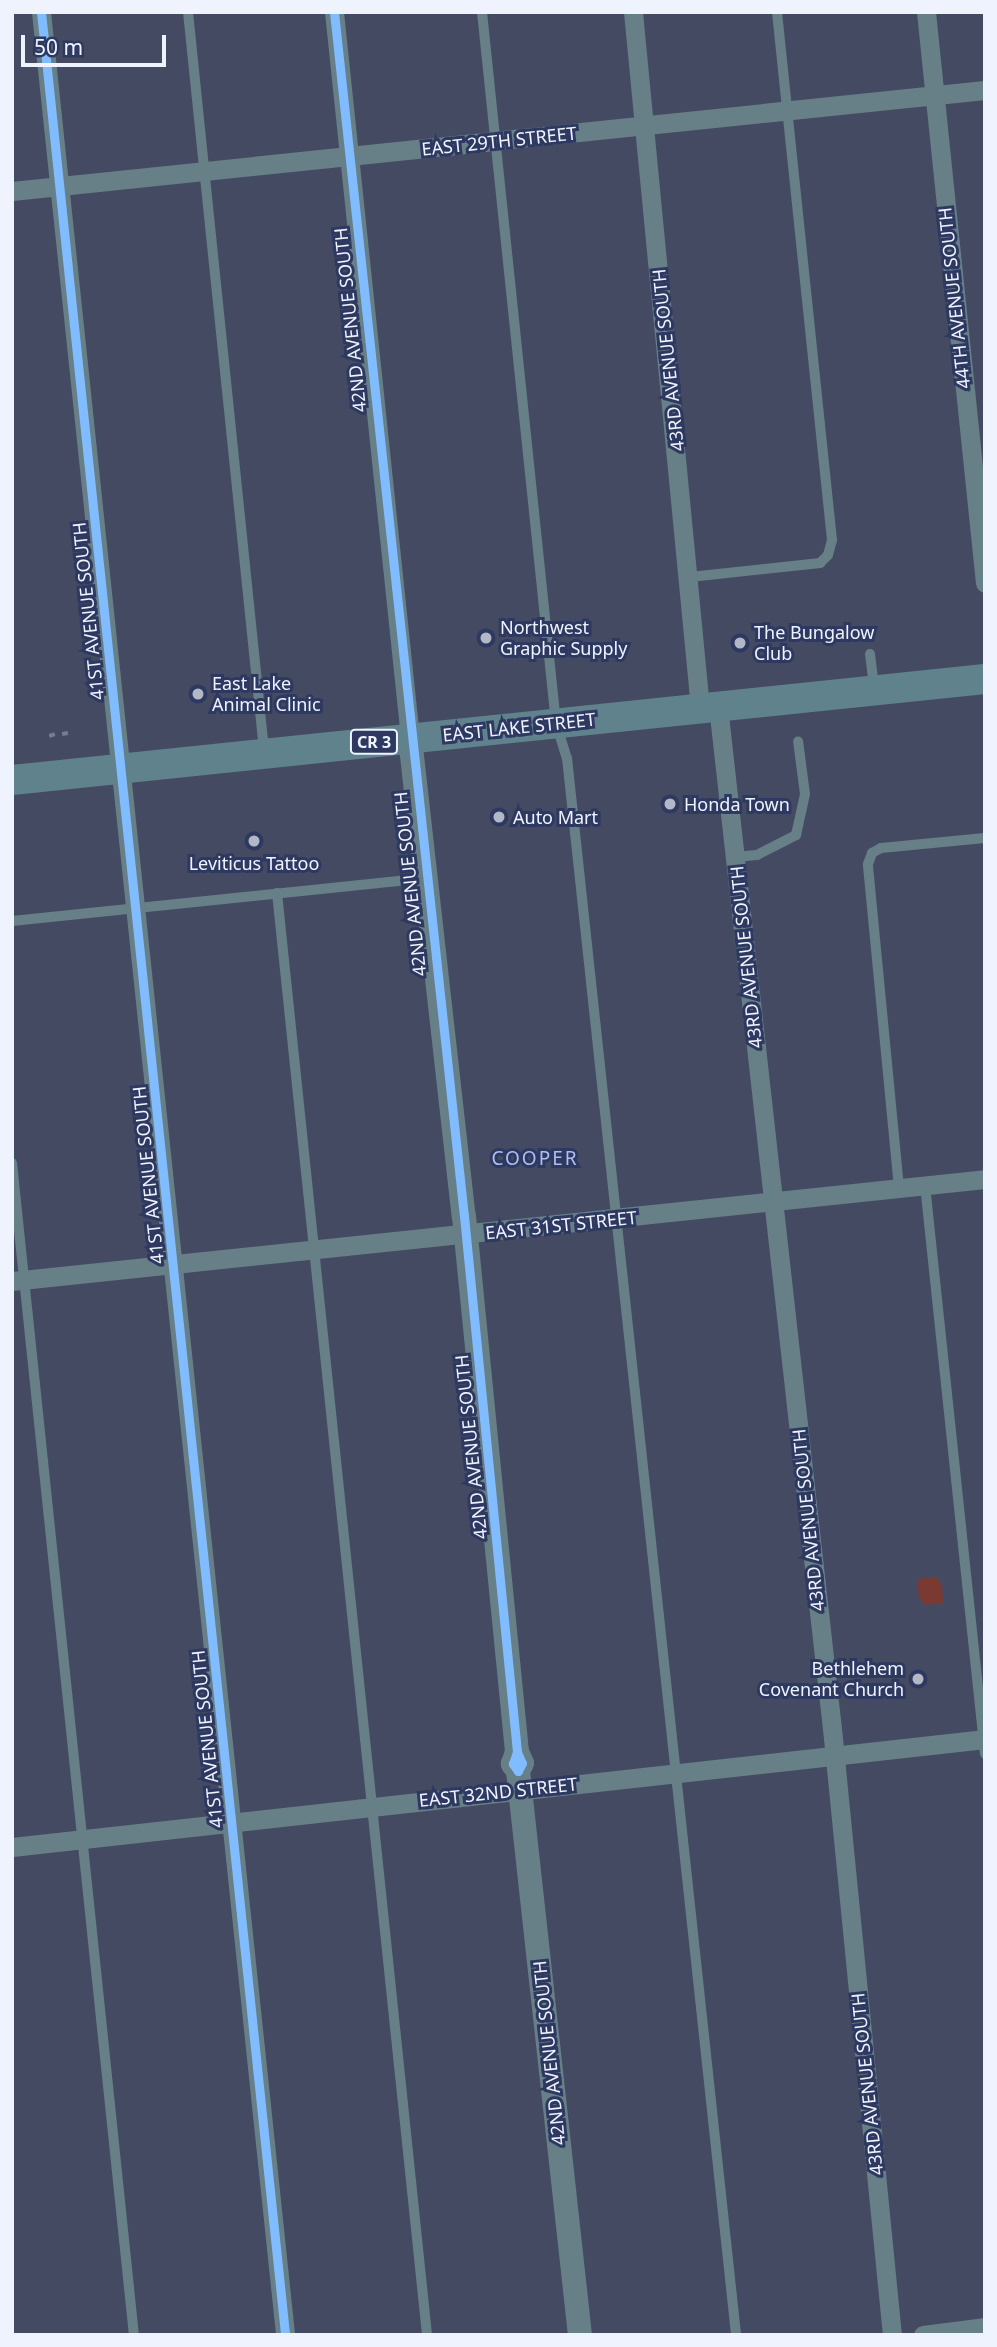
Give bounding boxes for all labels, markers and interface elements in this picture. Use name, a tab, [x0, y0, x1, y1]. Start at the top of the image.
scale bar	[24, 21, 170, 65]
text: 50 m	[34, 33, 83, 61]
street label: EAST 29TH STREET	[420, 122, 578, 160]
street label: 44TH AVENUE SOUTH	[934, 206, 974, 390]
street label: 42ND AVENUE SOUTH	[330, 227, 370, 413]
street label: 43RD AVENUE SOUTH	[648, 268, 688, 452]
street label: 41ST AVENUE SOUTH	[68, 521, 108, 701]
place label: Northwest Graphic Supply	[500, 617, 627, 660]
place label: The Bungalow Club	[754, 622, 874, 664]
marker: Northwest Graphic Supply	[478, 630, 494, 646]
marker: The Bungalow Club	[732, 635, 748, 651]
place label: East Lake Animal Clinic	[212, 673, 321, 716]
marker: East Lake Animal Clinic	[190, 686, 206, 702]
street label: EAST LAKE STREET	[441, 708, 597, 746]
road number: CR 3	[350, 730, 398, 754]
street label: 42ND AVENUE SOUTH	[390, 791, 430, 977]
place label: Honda Town	[684, 793, 790, 815]
marker: Honda Town	[662, 796, 678, 812]
place label: Auto Mart	[513, 806, 598, 828]
marker: Auto Mart	[491, 809, 507, 825]
marker: Leviticus Tattoo	[246, 833, 262, 849]
place label: Leviticus Tattoo	[189, 852, 319, 874]
street label: 43RD AVENUE SOUTH	[726, 865, 766, 1049]
street label: 41ST AVENUE SOUTH	[128, 1085, 168, 1265]
district label: COOPER	[492, 1148, 578, 1170]
street label: EAST 31ST STREET	[484, 1206, 638, 1244]
street label: 42ND AVENUE SOUTH	[451, 1354, 491, 1540]
street label: 43RD AVENUE SOUTH	[788, 1428, 828, 1612]
street label: 41ST AVENUE SOUTH	[187, 1649, 227, 1829]
place label: Bethlehem Covenant Church	[759, 1658, 904, 1700]
marker: Bethlehem Covenant Church	[910, 1671, 926, 1687]
street label: EAST 32ND STREET	[418, 1773, 578, 1811]
street label: 42ND AVENUE SOUTH	[529, 1960, 569, 2146]
street label: 43RD AVENUE SOUTH	[847, 1992, 887, 2176]

